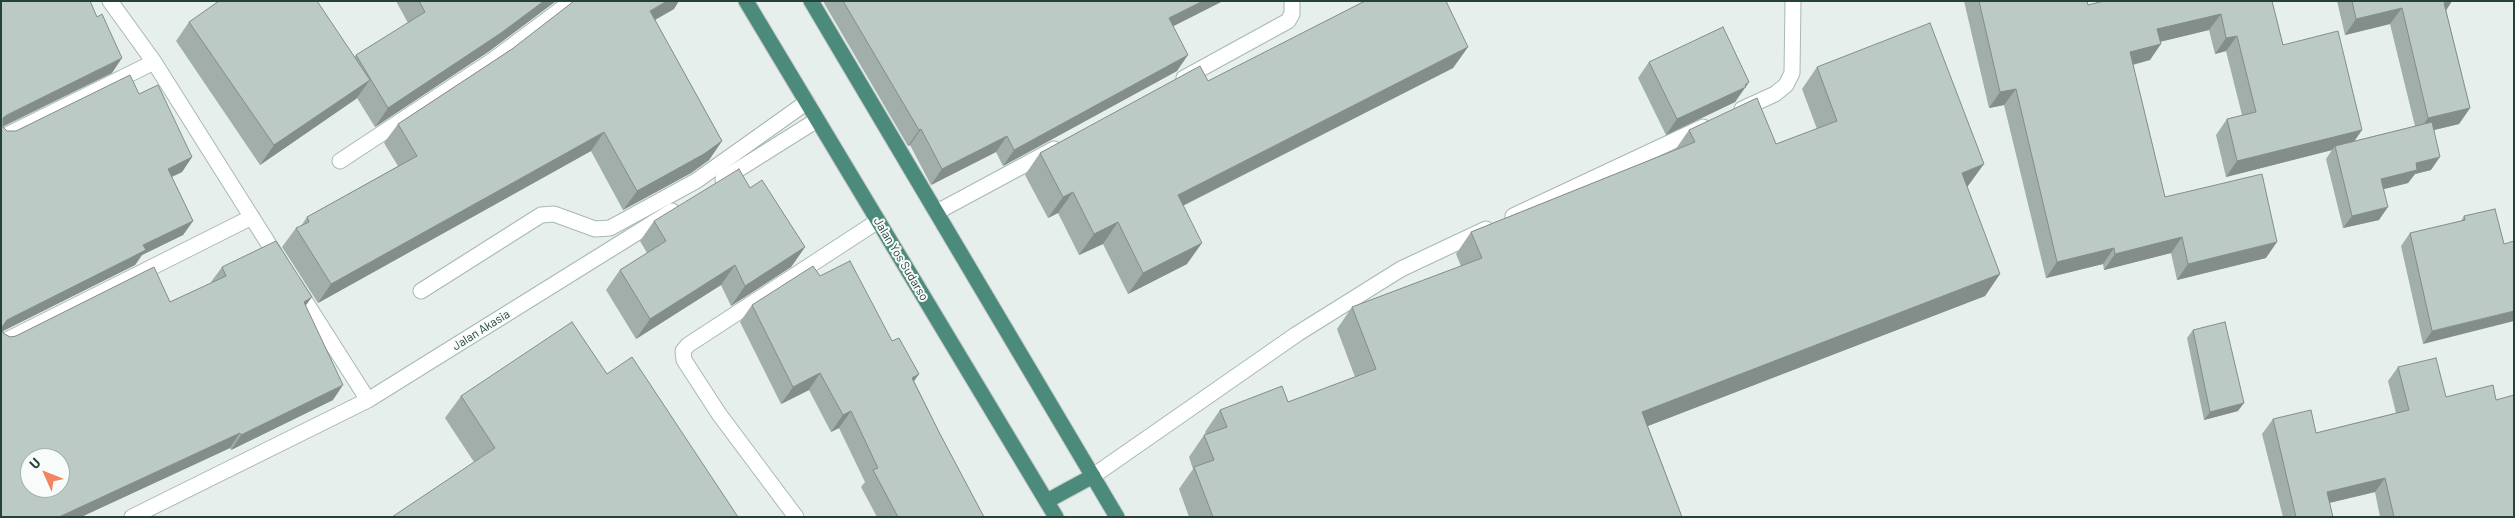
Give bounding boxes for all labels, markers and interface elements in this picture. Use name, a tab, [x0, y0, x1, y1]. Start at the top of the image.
street label: Jalan Yos Sudarso	[871, 215, 931, 303]
street label: Jalan Akasia	[450, 307, 512, 353]
north arrow	[20, 448, 70, 498]
text: U	[25, 454, 44, 472]

